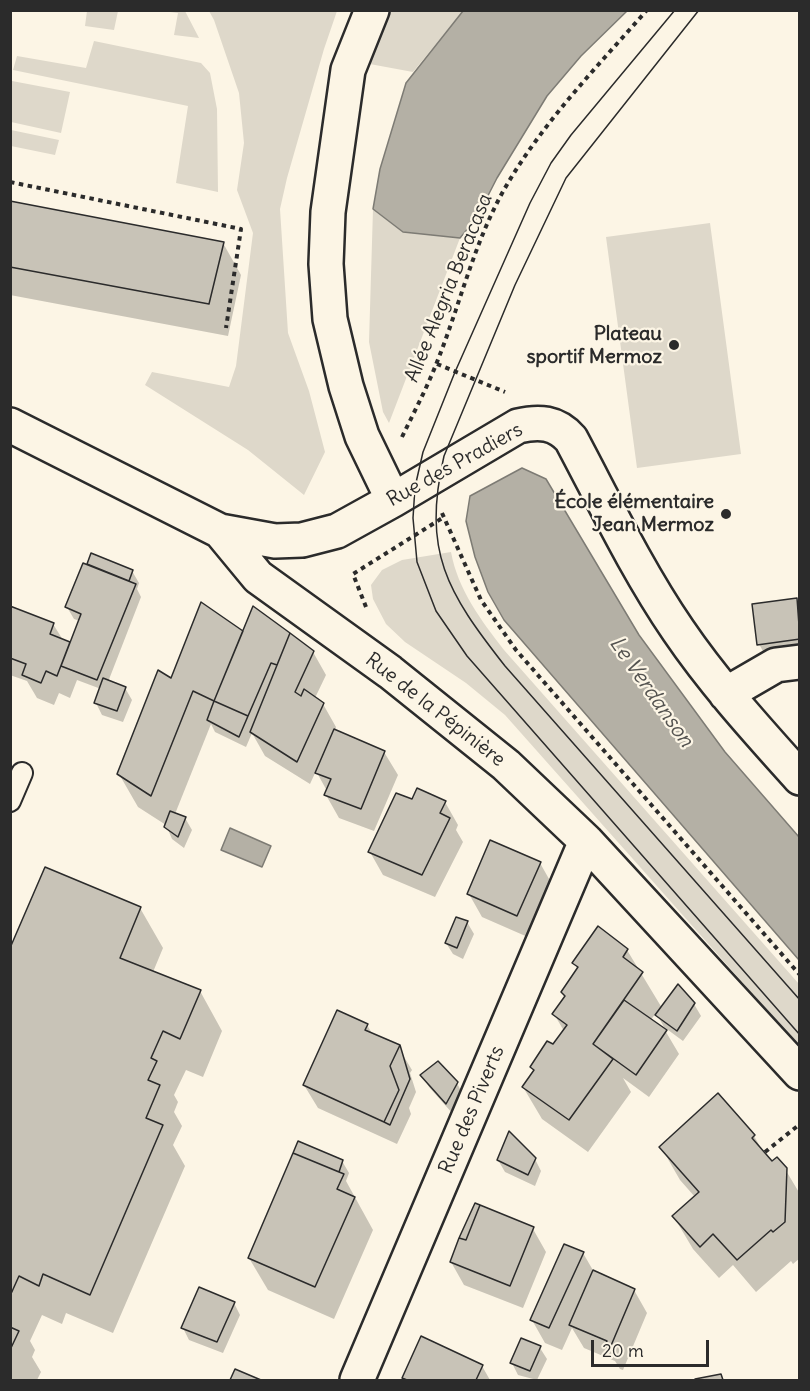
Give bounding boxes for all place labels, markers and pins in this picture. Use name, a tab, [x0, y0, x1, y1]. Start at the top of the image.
place label: Plateau sportif Mermoz	[526, 322, 662, 369]
marker: Plateau sportif Mermoz	[667, 338, 681, 352]
place label: École élémentaire Jean Mermoz	[555, 490, 714, 537]
marker: École élémentaire Jean Mermoz	[719, 507, 733, 521]

